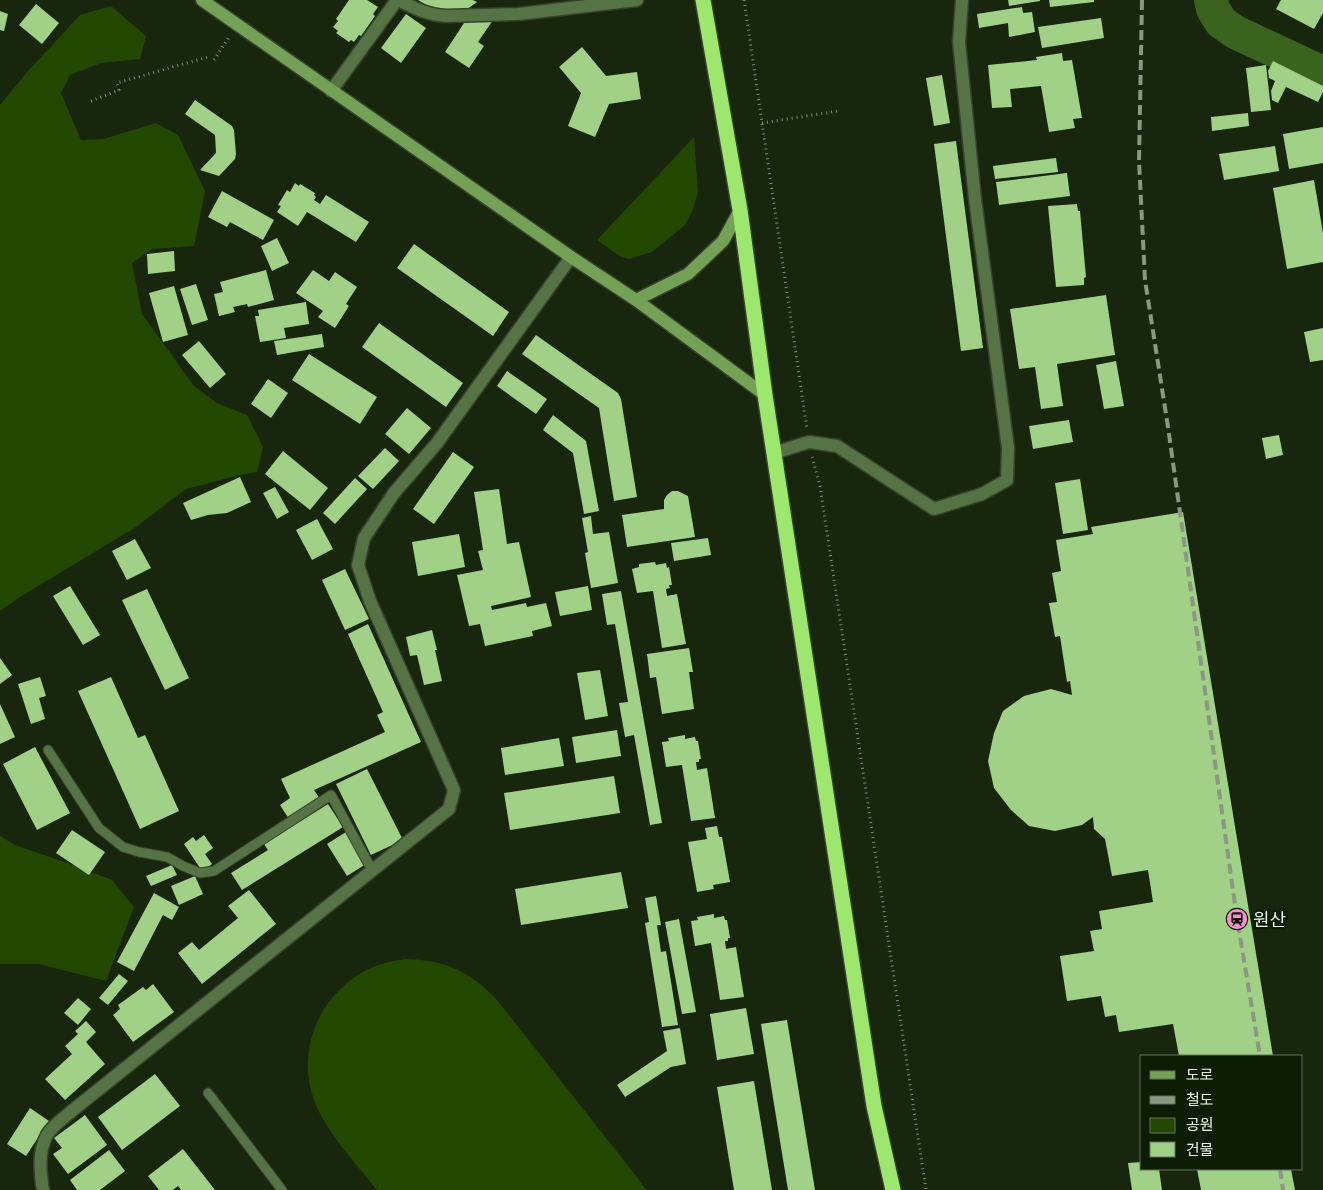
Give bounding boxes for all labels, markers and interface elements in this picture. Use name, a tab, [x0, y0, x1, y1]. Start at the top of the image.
place label: 원산	[1253, 906, 1286, 933]
station icon: 원산	[1225, 907, 1249, 931]
legend	[1140, 1055, 1303, 1170]
text: 도로	[1186, 1063, 1214, 1086]
text: 철도	[1186, 1088, 1214, 1111]
text: 공원	[1186, 1113, 1214, 1136]
text: 건물	[1186, 1138, 1214, 1161]

